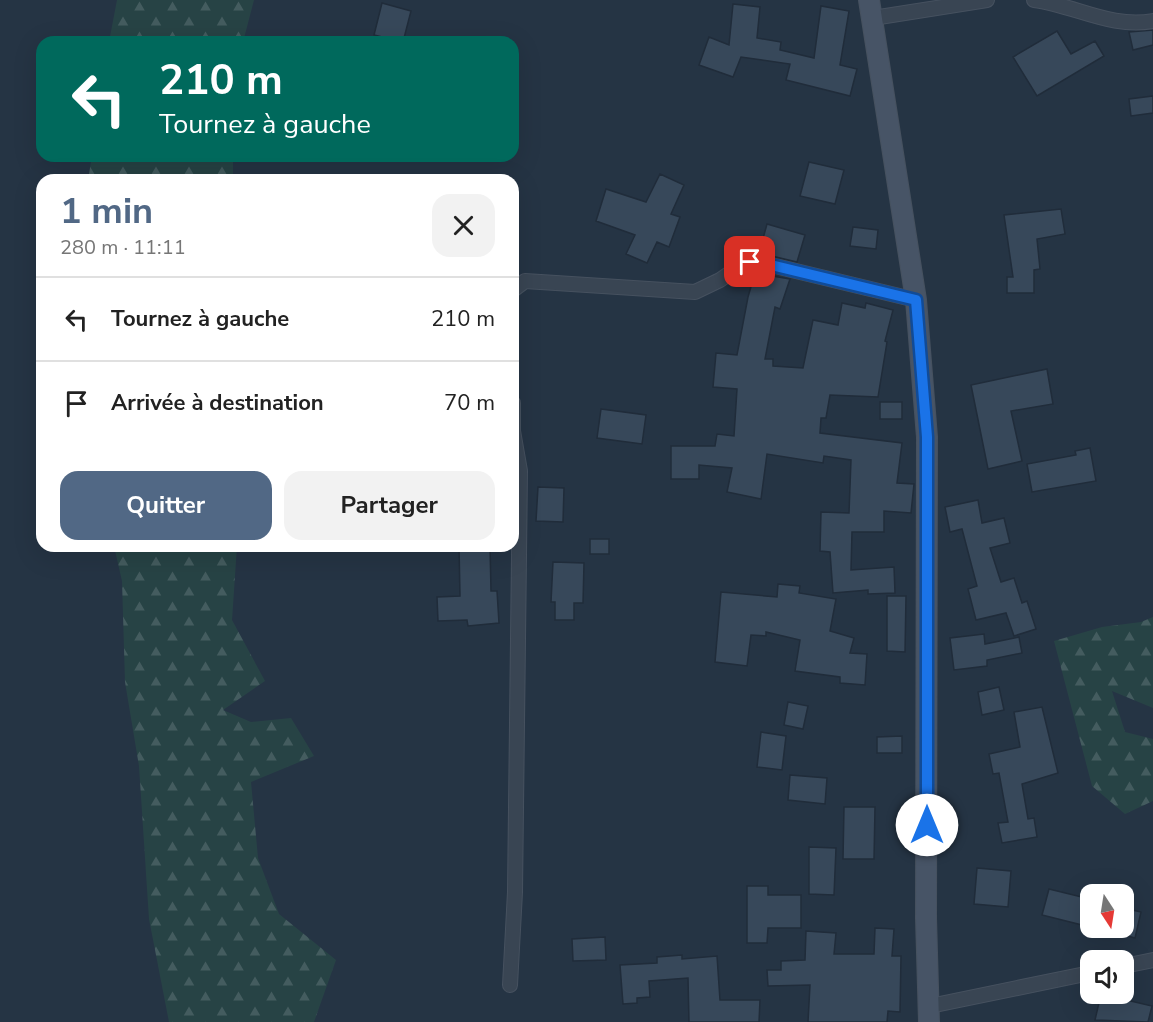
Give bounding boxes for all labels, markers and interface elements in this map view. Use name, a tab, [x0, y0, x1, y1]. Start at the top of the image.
text: 210 m	[159, 52, 283, 109]
icon: left	[60, 60, 138, 138]
text: Tournez à gauche	[159, 106, 371, 143]
text: 1 min	[60, 187, 153, 236]
button: close	[432, 194, 495, 257]
text: 280 m · 11:11	[60, 234, 186, 261]
pin	[724, 236, 775, 287]
icon: arrive	[733, 245, 766, 278]
icon: left	[60, 303, 93, 336]
text: Tournez à gauche	[111, 304, 289, 334]
text: 210 m	[431, 304, 495, 334]
icon: arrive	[60, 387, 93, 420]
text: Arrivée à destination	[111, 388, 324, 418]
text: 70 m	[444, 388, 495, 418]
button: Quitter	[60, 471, 272, 540]
button: Partager	[284, 471, 495, 540]
position arrow	[895, 793, 959, 857]
north arrow	[1080, 884, 1134, 938]
map controls	[1080, 884, 1134, 1004]
button: sound	[1080, 950, 1134, 1004]

